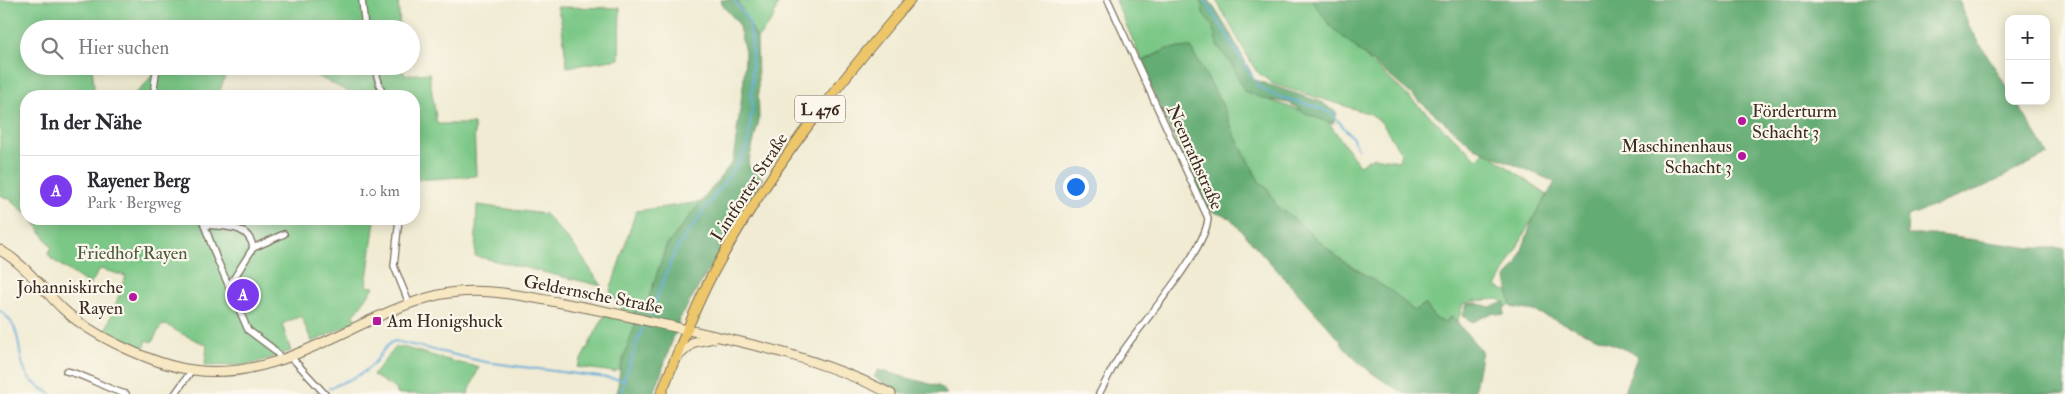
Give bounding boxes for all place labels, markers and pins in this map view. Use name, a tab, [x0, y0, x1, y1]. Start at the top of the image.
place label: Förderturm Schacht 3	[1752, 100, 1837, 144]
marker: Förderturm Schacht 3	[1736, 115, 1748, 127]
place label: Maschinenhaus Schacht 3	[1621, 135, 1732, 179]
marker: Maschinenhaus Schacht 3	[1736, 150, 1748, 162]
place label: Johanniskirche Rayen	[16, 276, 123, 320]
pin: A	[227, 276, 259, 314]
marker: Johanniskirche Rayen	[127, 291, 139, 303]
place label: Am Honigshuck	[386, 310, 503, 333]
marker: Am Honigshuck	[371, 315, 383, 327]

